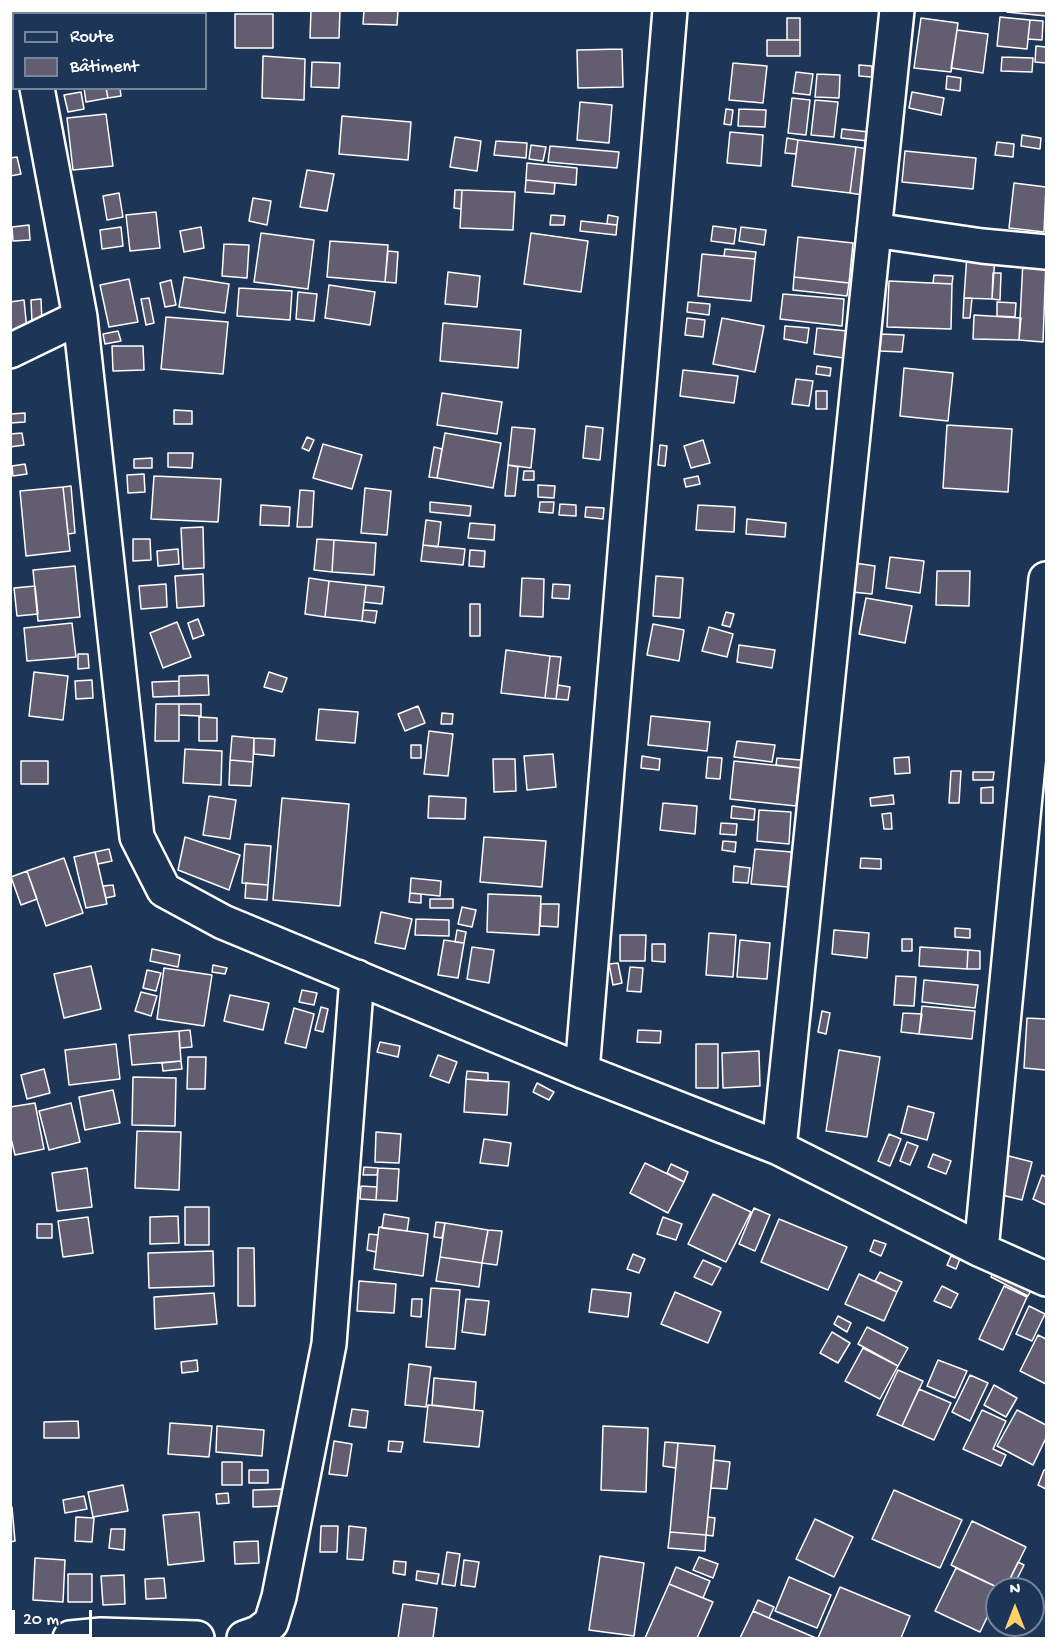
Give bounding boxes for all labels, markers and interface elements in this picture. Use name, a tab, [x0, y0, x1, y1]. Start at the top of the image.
legend	[12, 12, 207, 90]
text: Route	[70, 27, 114, 48]
text: Bâtiment	[70, 57, 138, 78]
north arrow	[985, 1577, 1045, 1637]
text: N	[1010, 1581, 1020, 1600]
scale bar	[15, 1598, 94, 1636]
text: 20 m	[23, 1610, 59, 1631]

